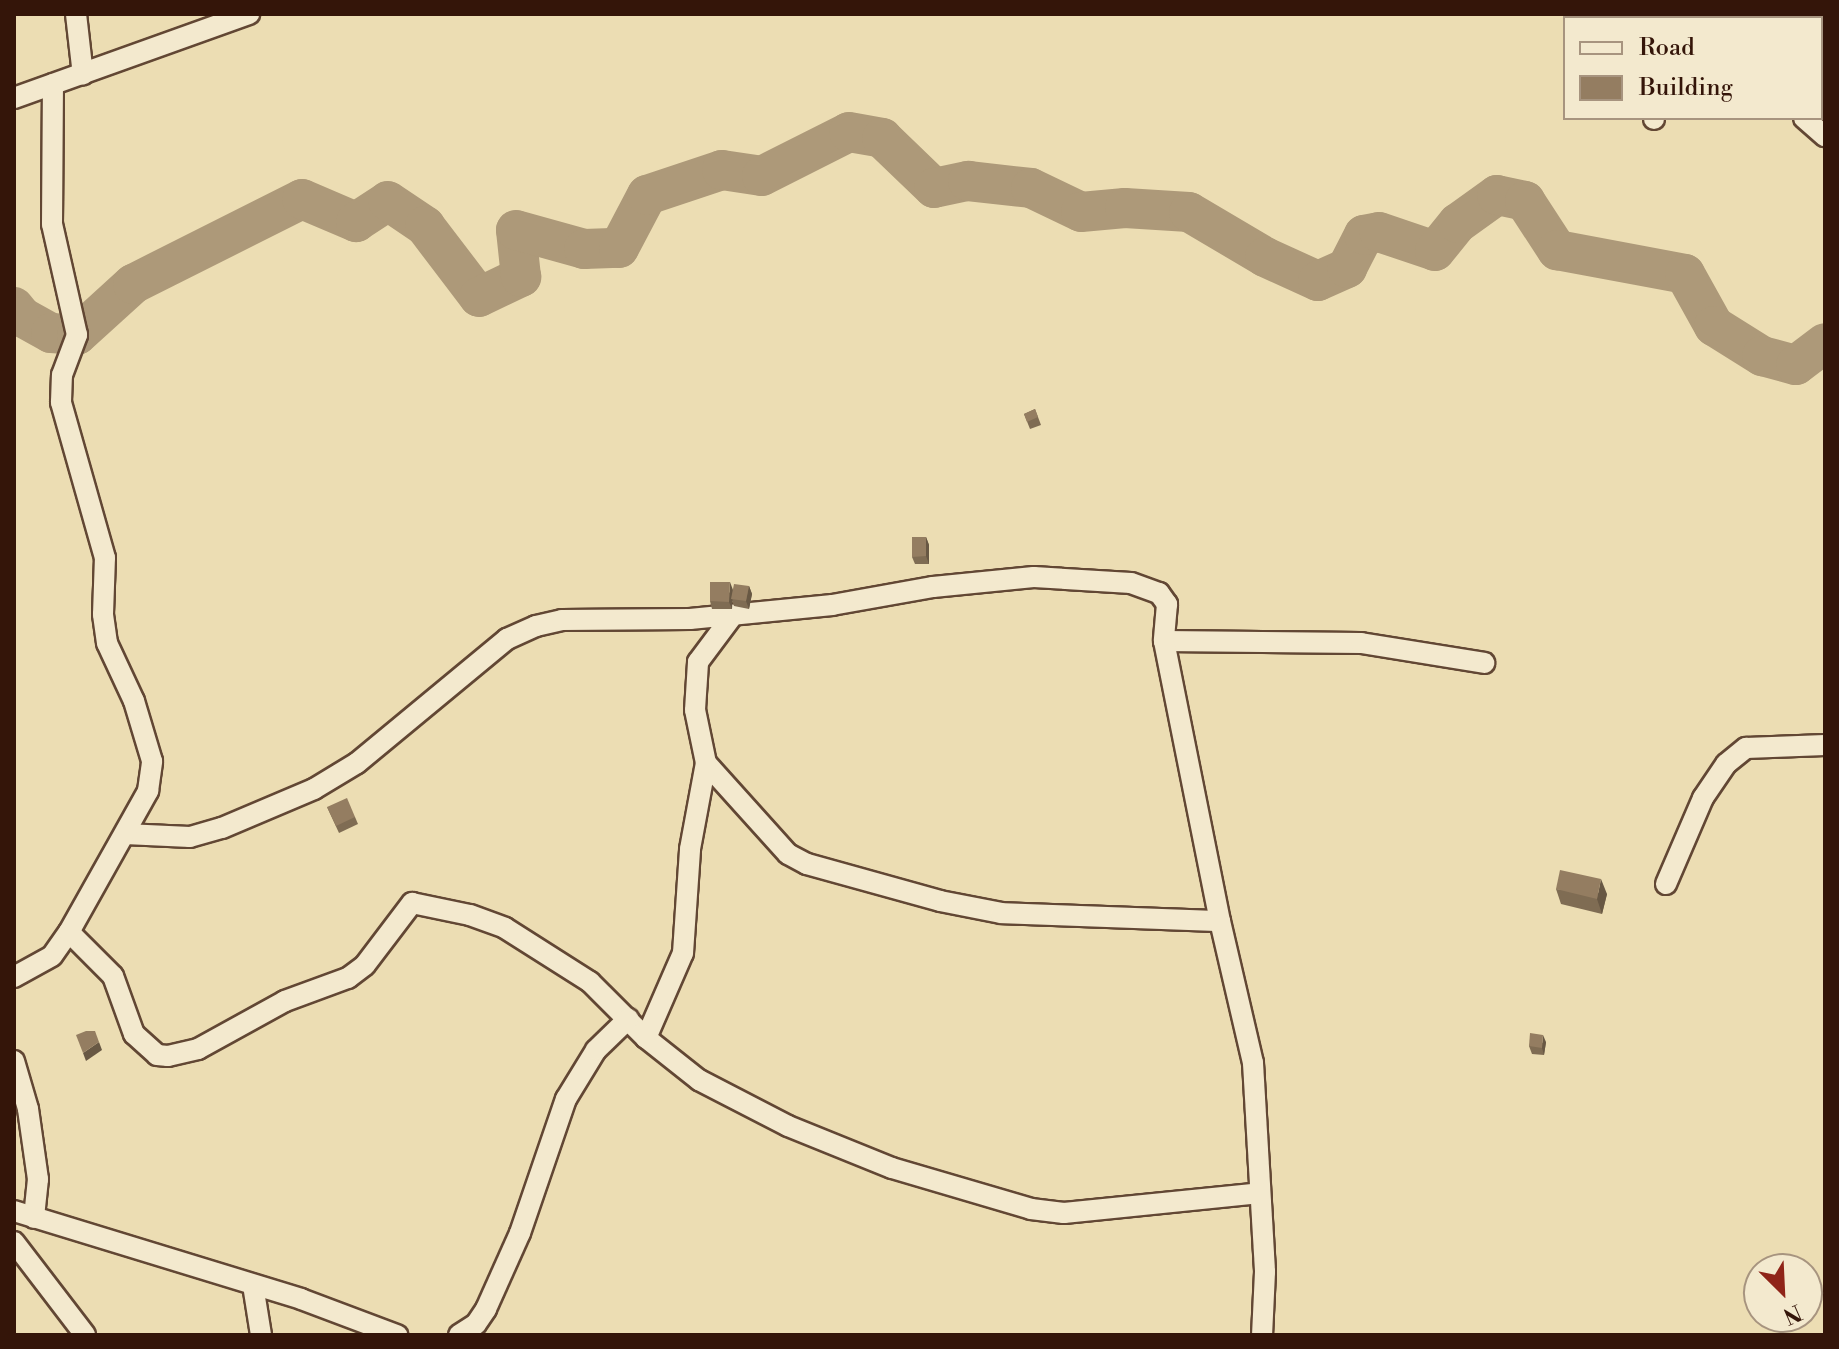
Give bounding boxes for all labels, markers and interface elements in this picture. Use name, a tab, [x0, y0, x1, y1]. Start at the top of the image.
legend	[1563, 16, 1823, 120]
text: Road	[1639, 33, 1695, 63]
text: Building	[1639, 73, 1733, 103]
north arrow	[1743, 1253, 1823, 1333]
text: N	[1779, 1298, 1806, 1329]

